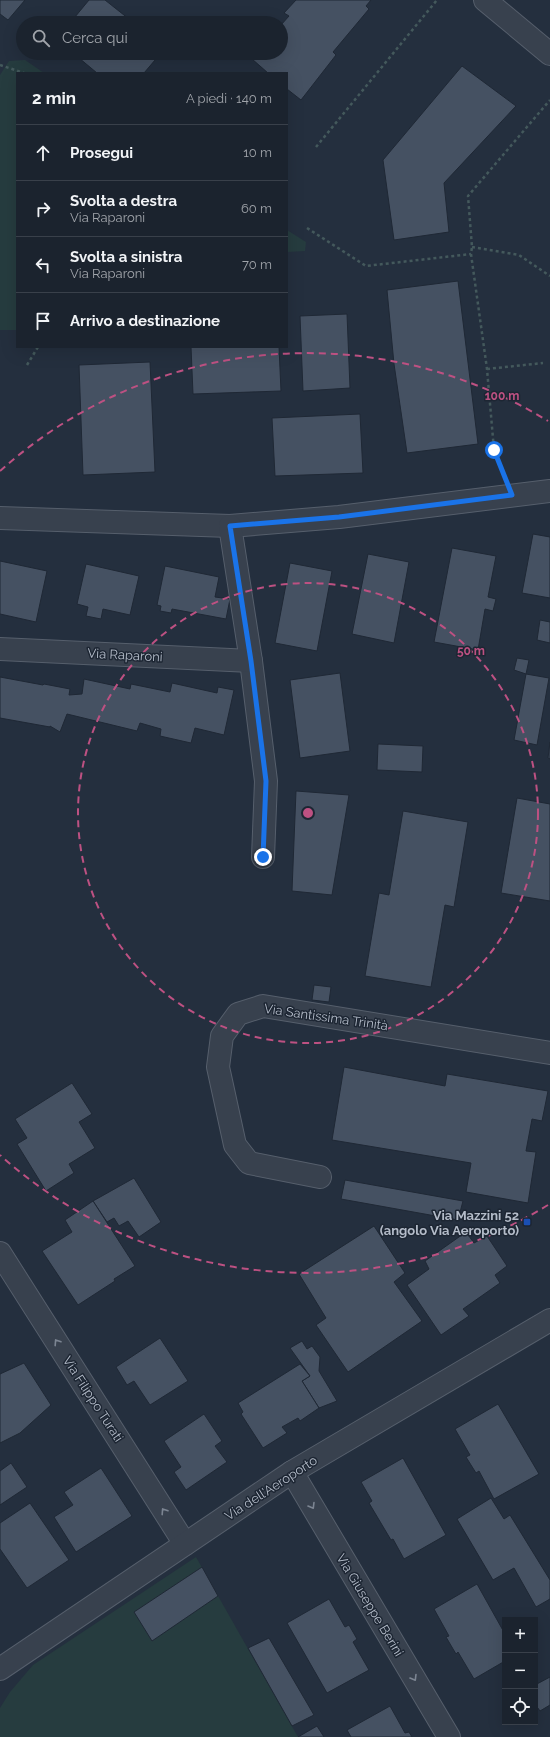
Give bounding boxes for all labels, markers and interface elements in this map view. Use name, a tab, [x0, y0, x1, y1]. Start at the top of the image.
search box	[16, 16, 288, 60]
icon: search	[30, 27, 52, 49]
text: Cerca qui	[62, 29, 128, 47]
text: 2 min	[32, 88, 76, 108]
text: A piedi · 140 m	[186, 91, 272, 106]
icon: ahead	[32, 142, 54, 164]
text: Prosegui	[70, 144, 133, 162]
text: 10 m	[243, 145, 272, 160]
text: Svolta a destra	[70, 192, 177, 210]
icon: right	[32, 198, 54, 220]
text: 60 m	[241, 201, 272, 216]
text: Via Raparoni	[70, 210, 145, 225]
text: Svolta a sinistra	[70, 248, 182, 266]
icon: left	[32, 254, 54, 276]
text: 70 m	[242, 257, 272, 272]
text: Via Raparoni	[70, 266, 145, 281]
icon: arrive	[32, 310, 54, 332]
text: Arrivo a destinazione	[70, 312, 220, 330]
text: 100 m	[485, 389, 519, 403]
route start	[485, 441, 503, 459]
text: 50 m	[457, 644, 485, 658]
street label: Via Raparoni	[87, 646, 163, 664]
centre of rings	[301, 806, 315, 820]
route end	[254, 848, 272, 866]
street label: Via Santissima Trinità	[263, 1001, 389, 1033]
place label: Via Mazzini 52 (angolo Via Aeroporto)	[380, 1208, 519, 1238]
marker: Via Mazzini 52 (angolo Via Aeroporto)	[522, 1217, 532, 1227]
one-way arrow	[55, 1340, 62, 1347]
street label: Via Filippo Turati	[60, 1353, 126, 1445]
street label: Via dell'Aeroporto	[222, 1452, 320, 1523]
one-way arrow	[307, 1502, 315, 1509]
one-way arrow	[162, 1508, 169, 1515]
street label: Via Giuseppe Berini	[333, 1551, 407, 1659]
map controls	[502, 1617, 538, 1725]
button: +	[502, 1617, 538, 1653]
button: −	[502, 1653, 538, 1689]
one-way arrow	[409, 1674, 416, 1681]
button: locate	[502, 1689, 538, 1725]

